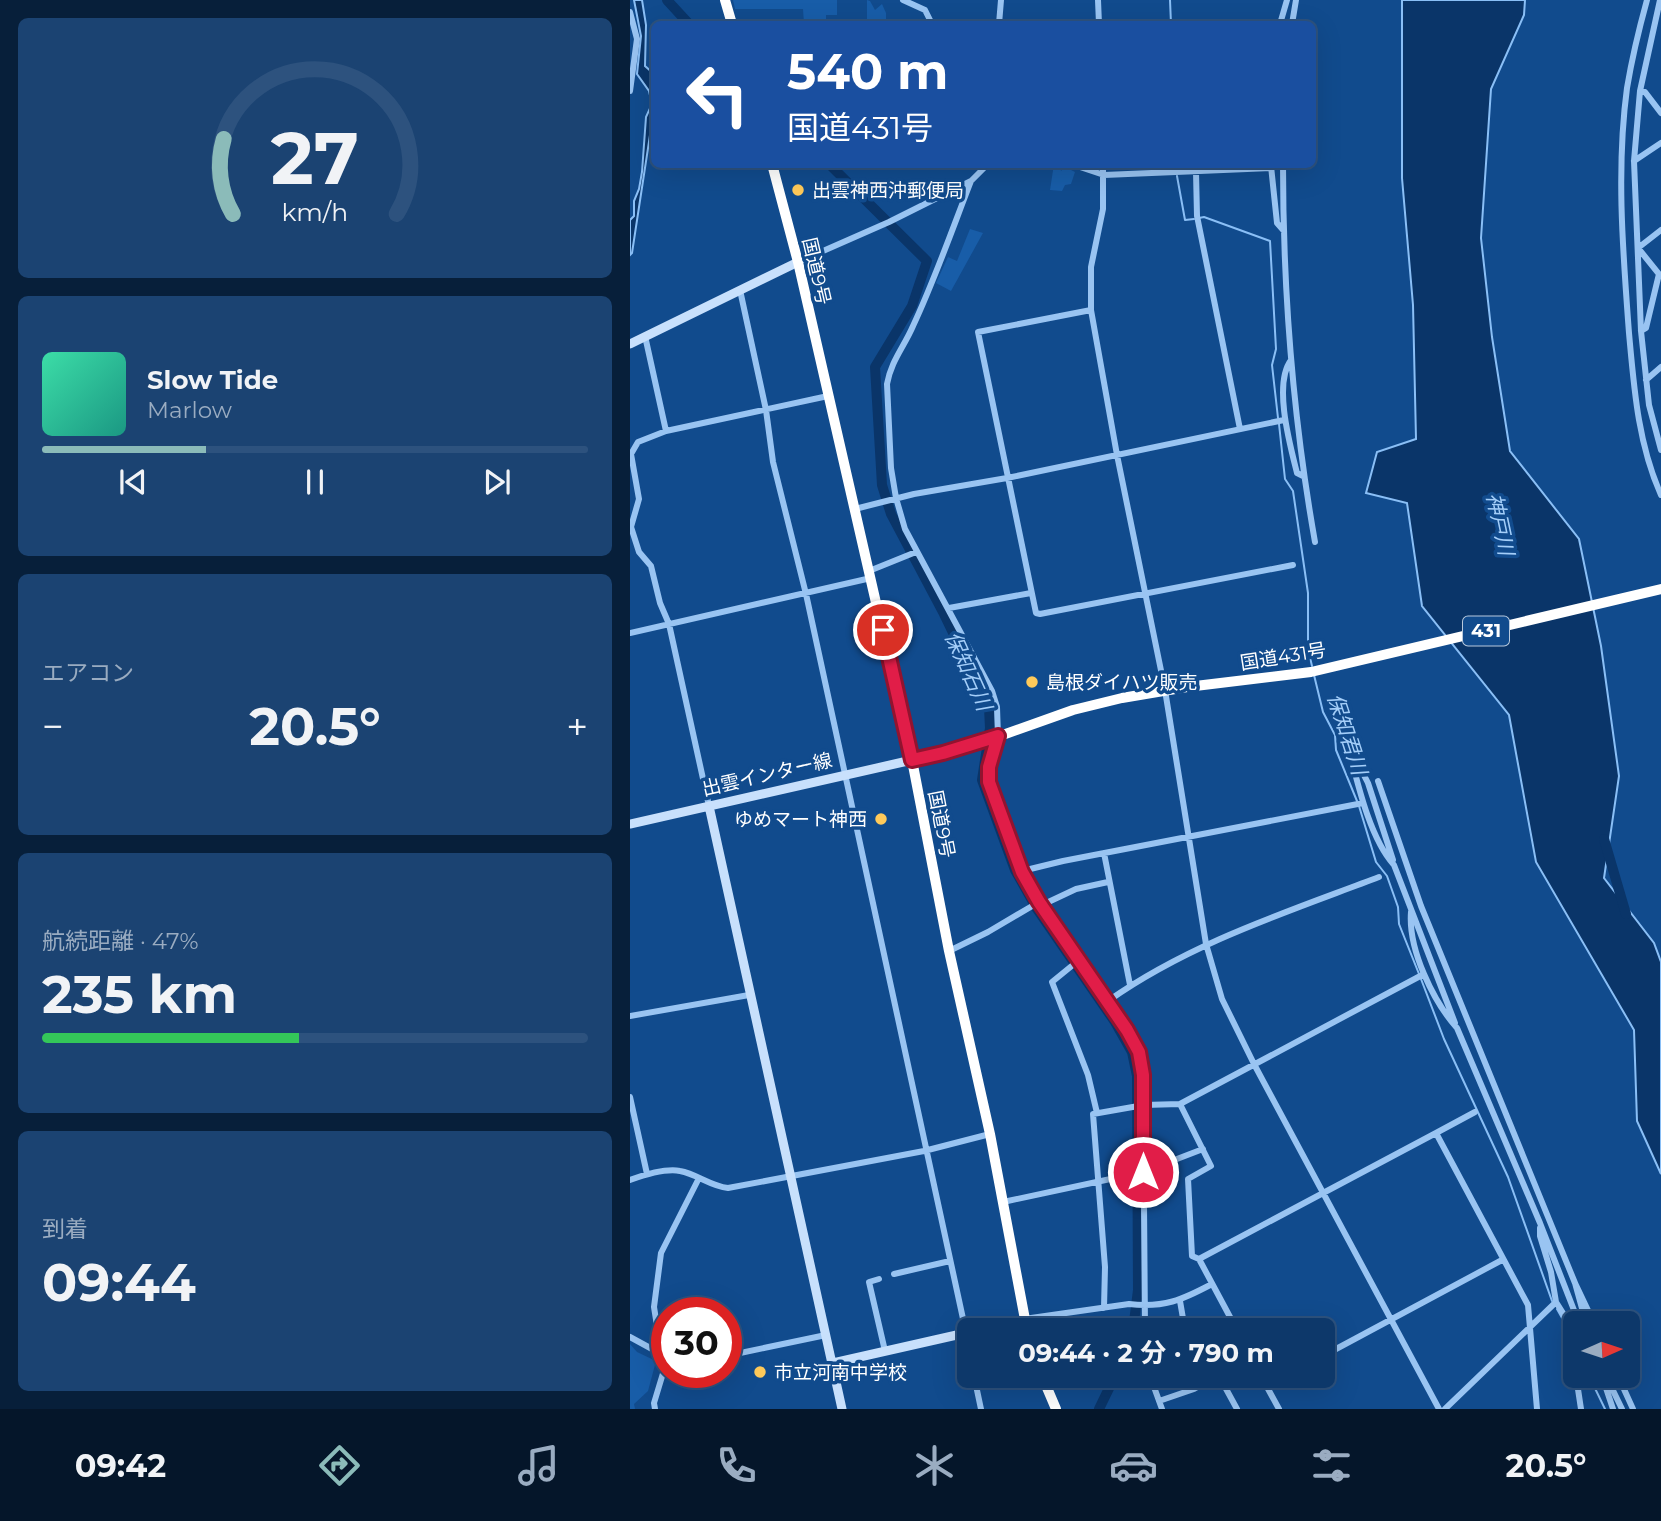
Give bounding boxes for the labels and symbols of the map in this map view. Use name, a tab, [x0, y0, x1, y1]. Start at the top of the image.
place label: 出雲神西沖郵便局	[812, 179, 964, 202]
marker: 出雲神西沖郵便局	[790, 182, 806, 198]
street label: 国道9号	[798, 235, 835, 307]
water label: 神戸川	[1482, 490, 1520, 559]
pin	[853, 600, 913, 660]
road number: 431	[1463, 616, 1509, 646]
water label: 保知石川	[940, 627, 998, 716]
street label: 国道431号	[1238, 638, 1328, 675]
place label: 島根ダイハツ販売	[1046, 671, 1198, 694]
marker: 島根ダイハツ販売	[1024, 674, 1040, 690]
water label: 保知君川	[1323, 690, 1373, 780]
street label: 出雲インター線	[700, 748, 835, 801]
street label: 国道9号	[924, 788, 959, 860]
place label: ゆめマート神西	[734, 808, 867, 831]
marker: ゆめマート神西	[873, 811, 889, 827]
position arrow	[1106, 1135, 1180, 1209]
speed limit sign: 30	[651, 1297, 742, 1388]
north arrow	[1563, 1311, 1640, 1388]
place label: 市立河南中学校	[774, 1361, 907, 1384]
marker: 市立河南中学校	[752, 1364, 768, 1380]

